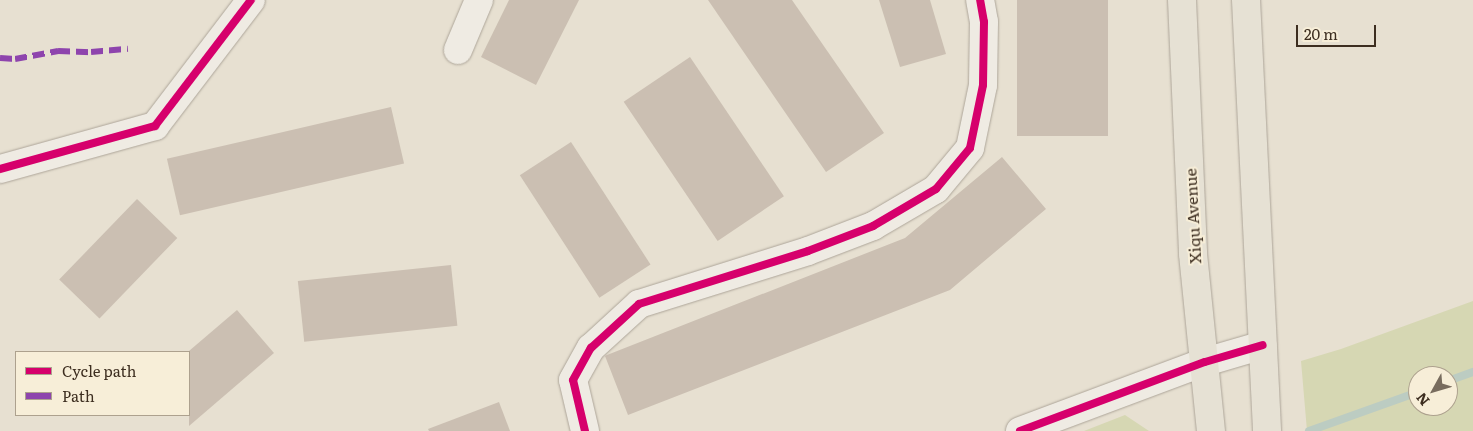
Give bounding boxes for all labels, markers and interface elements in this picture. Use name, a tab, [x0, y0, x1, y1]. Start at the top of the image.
scale bar	[1298, 15, 1378, 47]
text: 20 m	[1304, 22, 1338, 45]
street label: Xiqu Avenue	[1180, 168, 1204, 264]
legend	[15, 351, 190, 416]
text: Cycle path	[62, 359, 136, 382]
north arrow	[1408, 366, 1458, 416]
text: Path	[62, 384, 95, 407]
text: N	[1411, 389, 1434, 411]

